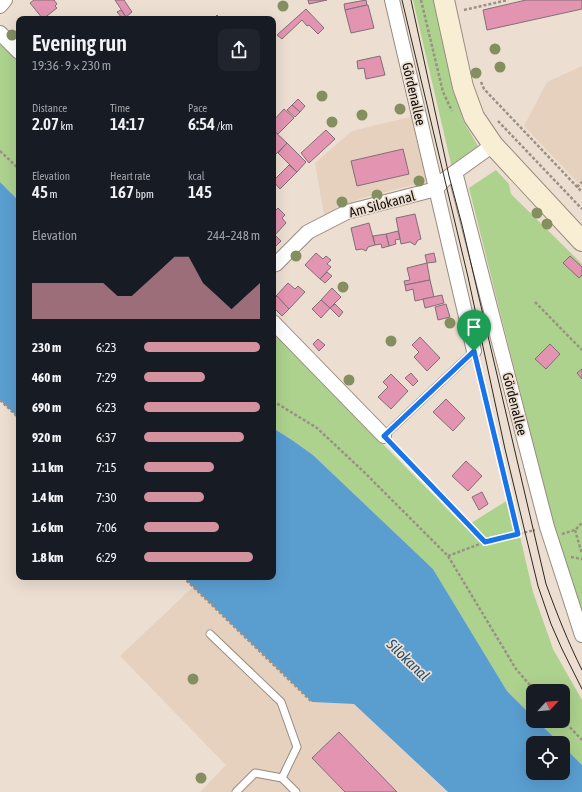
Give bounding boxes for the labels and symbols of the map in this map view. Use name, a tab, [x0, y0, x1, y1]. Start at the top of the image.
street label: Gördenallee	[399, 61, 429, 127]
street label: Am Silokanal	[347, 187, 417, 221]
pin	[457, 310, 491, 351]
street label: Gördenallee	[499, 371, 531, 437]
water label: Silokanal	[383, 635, 433, 684]
north arrow	[526, 684, 570, 728]

